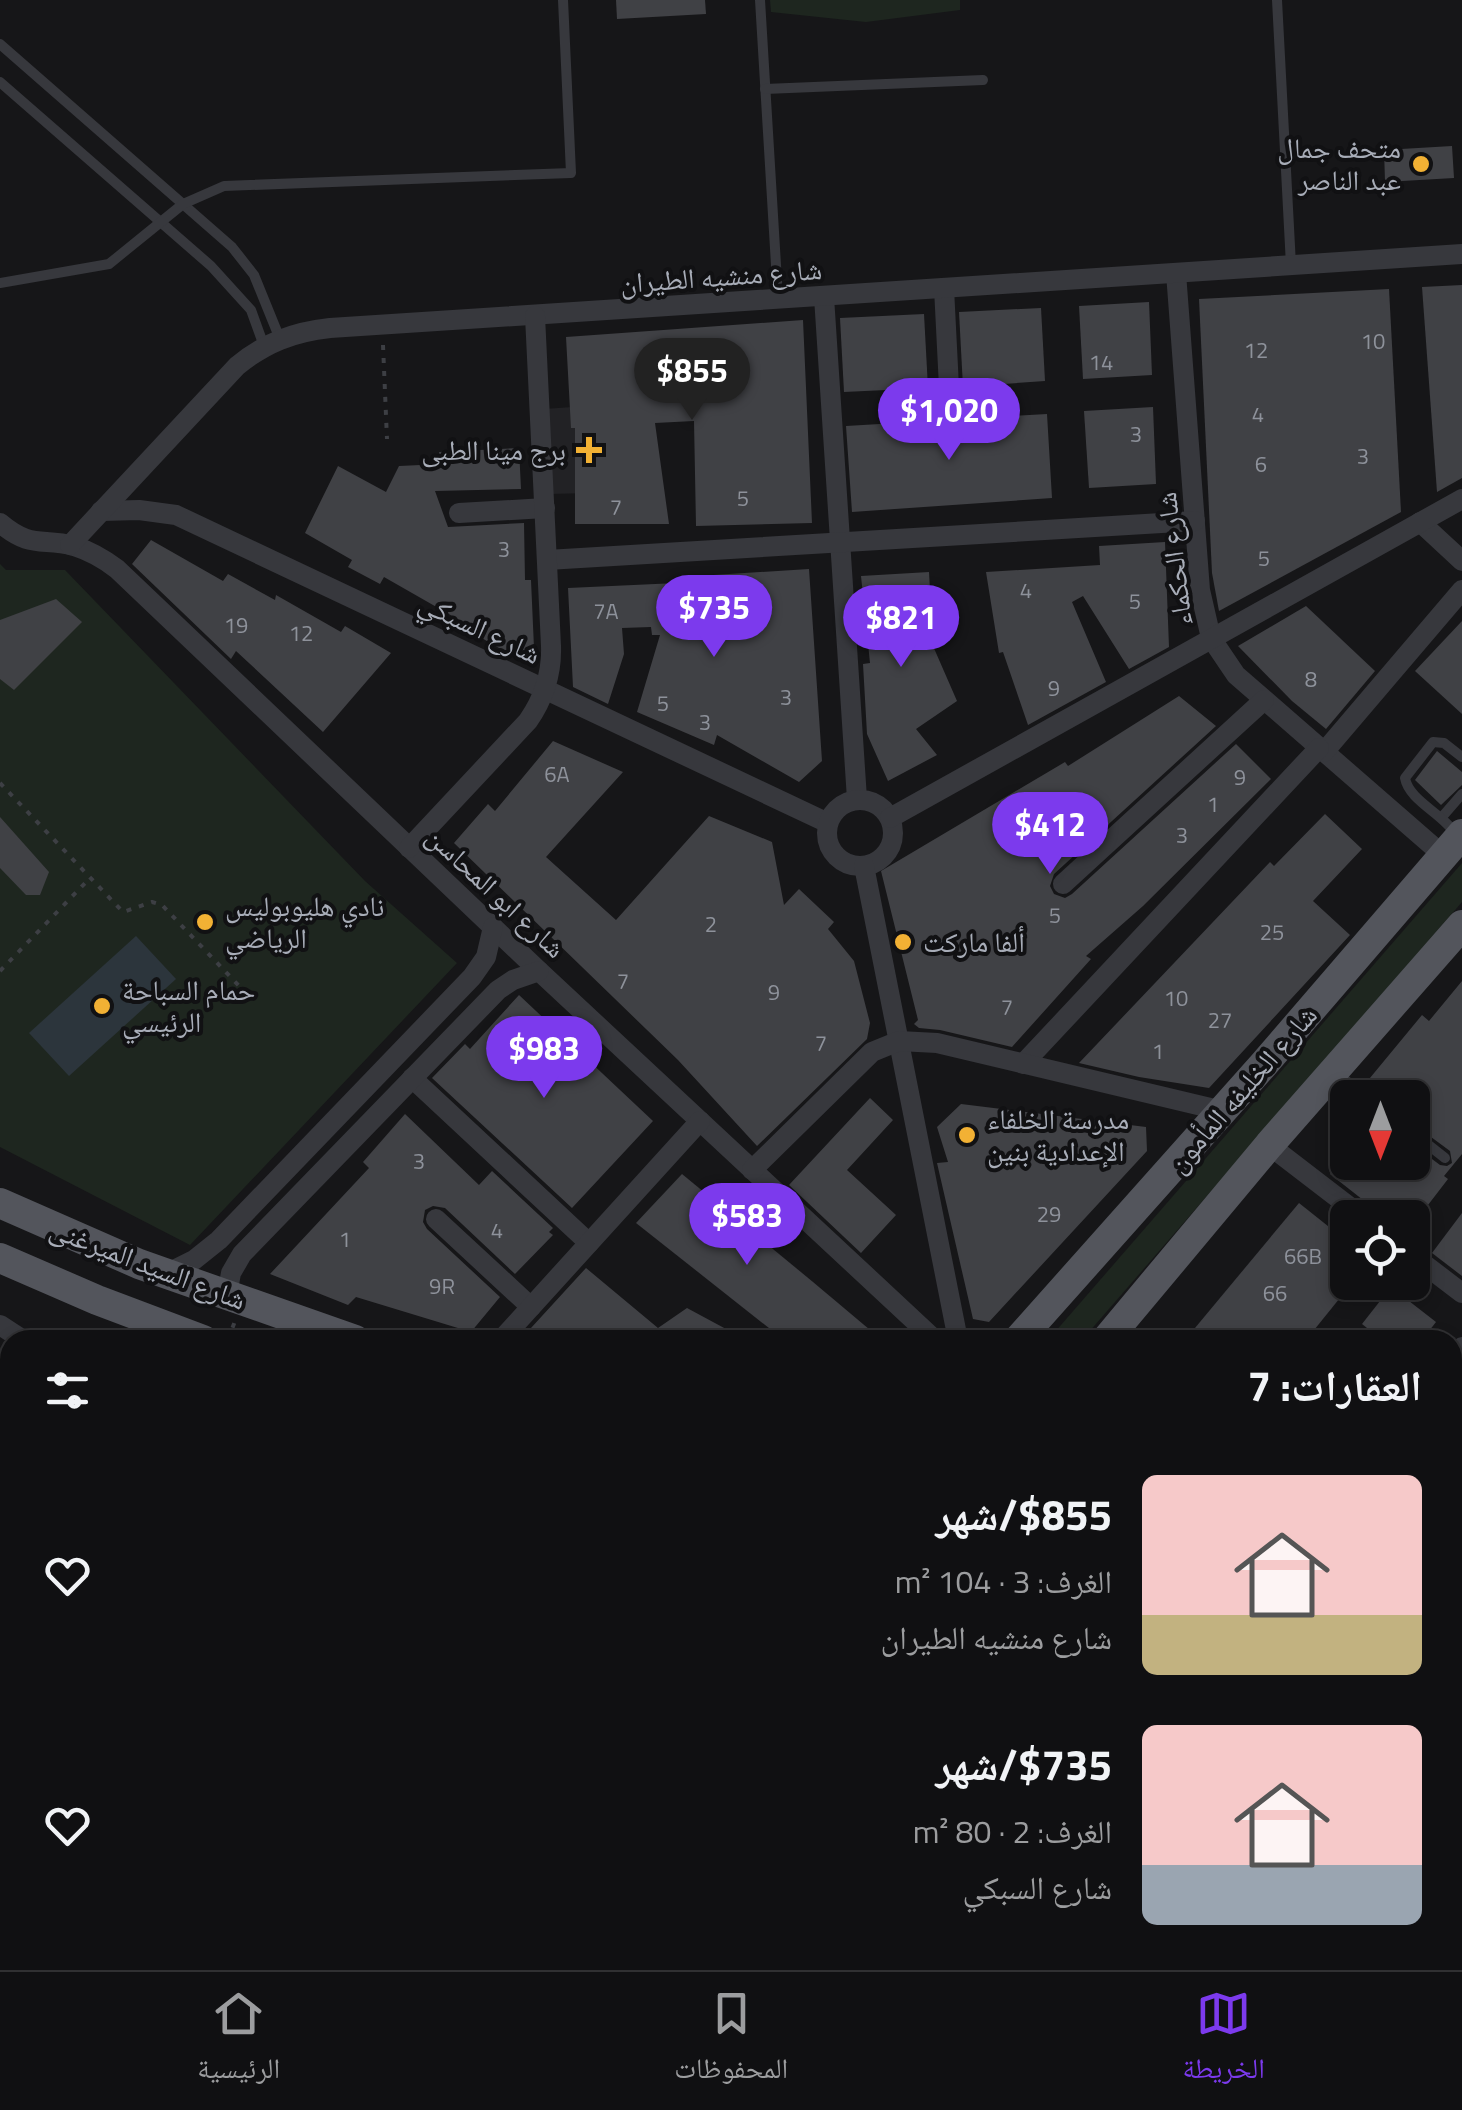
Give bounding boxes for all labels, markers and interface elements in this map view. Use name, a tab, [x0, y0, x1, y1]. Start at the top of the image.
place label: متحف جمال عبد الناصر	[1277, 126, 1401, 201]
marker: متحف جمال عبد الناصر	[1410, 153, 1432, 175]
street label: شارع منشيه الطيران	[618, 247, 823, 304]
house number: 10	[1361, 324, 1385, 358]
house number: 12	[1244, 333, 1268, 367]
pin: $855	[633, 338, 751, 423]
house number: 14	[1089, 345, 1113, 379]
text: $855	[656, 346, 728, 394]
pin: $1,020	[868, 378, 1030, 463]
text: $1,020	[900, 386, 998, 434]
house number: 4	[1252, 397, 1264, 431]
house number: 3	[1130, 417, 1142, 451]
place label: برج مينا الطبى	[421, 428, 566, 471]
marker: برج مينا الطبى	[576, 437, 602, 463]
house number: 3	[1357, 439, 1369, 473]
house number: 6	[1255, 447, 1267, 481]
house number: 5	[737, 481, 749, 515]
house number: 7	[610, 490, 622, 524]
street label: شارع الحكماء	[1144, 490, 1203, 628]
house number: 3	[498, 532, 510, 566]
house number: 5	[1258, 541, 1270, 575]
house number: 4	[1020, 573, 1032, 607]
pin: $735	[655, 575, 773, 660]
street label: شارع السبكي	[411, 580, 549, 677]
text: $735	[678, 583, 750, 631]
house number: 5	[1129, 584, 1141, 618]
pin: $821	[842, 585, 960, 670]
text: $821	[865, 593, 937, 641]
house number: 7A	[593, 594, 619, 628]
house number: 19	[224, 608, 248, 642]
house number: 12	[289, 616, 313, 650]
house number: 8	[1305, 662, 1317, 696]
house number: 9	[1048, 671, 1060, 705]
house number: 3	[780, 680, 792, 714]
house number: 5	[657, 686, 669, 720]
house number: 3	[699, 705, 711, 739]
house number: 6A	[544, 757, 570, 791]
house number: 9	[1234, 760, 1246, 794]
house number: 1	[1207, 787, 1219, 821]
pin: $412	[991, 792, 1109, 877]
text: $412	[1014, 800, 1086, 848]
street label: شارع ابو المحاسن	[417, 815, 576, 968]
house number: 3	[1176, 818, 1188, 852]
place label: نادي هليوبوليس الرياضي	[225, 884, 384, 961]
house number: 5	[1049, 898, 1061, 932]
house number: 2	[705, 907, 717, 941]
marker: نادي هليوبوليس الرياضي	[194, 911, 216, 933]
house number: 25	[1260, 915, 1284, 949]
place label: ألفا ماركت	[923, 920, 1025, 963]
marker: ألفا ماركت	[892, 931, 914, 953]
house number: 7	[617, 964, 629, 998]
place label: حمام السباحة الرئيسي	[122, 968, 255, 1045]
house number: 9	[768, 975, 780, 1009]
house number: 10	[1164, 981, 1188, 1015]
house number: 7	[1001, 990, 1013, 1024]
marker: حمام السباحة الرئيسي	[91, 995, 113, 1017]
street label: شارع الخليفه المأمون	[1156, 995, 1327, 1182]
house number: 27	[1208, 1003, 1232, 1037]
pin: $983	[485, 1016, 603, 1101]
text: $983	[508, 1024, 580, 1072]
house number: 7	[815, 1026, 827, 1060]
house number: 1	[1152, 1034, 1164, 1068]
north arrow	[1330, 1080, 1430, 1180]
map controls	[1330, 1080, 1430, 1300]
place label: مدرسة الخلفاء الإعدادية بنين	[987, 1097, 1129, 1172]
marker: مدرسة الخلفاء الإعدادية بنين	[956, 1124, 978, 1146]
house number: 3	[413, 1144, 425, 1178]
pin: $583	[688, 1183, 806, 1268]
text: $583	[711, 1191, 783, 1239]
house number: 29	[1037, 1197, 1061, 1231]
button: locate	[1330, 1200, 1430, 1300]
street label: شارع السيد الميرغنى	[44, 1206, 253, 1321]
house number: 4	[491, 1213, 503, 1247]
house number: 1	[339, 1222, 351, 1256]
house number: 66B	[1284, 1239, 1322, 1273]
house number: 9R	[429, 1269, 455, 1303]
house number: 66	[1263, 1276, 1287, 1310]
text: العقارات: 7	[1248, 1353, 1422, 1417]
icon: filters	[40, 1363, 95, 1418]
text: $855/شهر	[936, 1482, 1112, 1546]
icon: home	[1222, 1515, 1342, 1635]
icon: heart	[40, 1548, 95, 1603]
text: الغرف: 3 · 104 m²	[895, 1557, 1112, 1605]
text: شارع منشيه الطيران	[881, 1613, 1112, 1661]
text: $735/شهر	[936, 1732, 1112, 1796]
icon: home	[1222, 1765, 1342, 1885]
icon: heart	[40, 1798, 95, 1853]
text: الغرف: 2 · 80 m²	[913, 1807, 1112, 1855]
text: شارع السبكي	[962, 1863, 1112, 1911]
tab: الرئيسية	[197, 1986, 280, 2096]
tab: المحفوظات	[674, 1986, 788, 2096]
tab: الخريطة	[1182, 1986, 1265, 2096]

